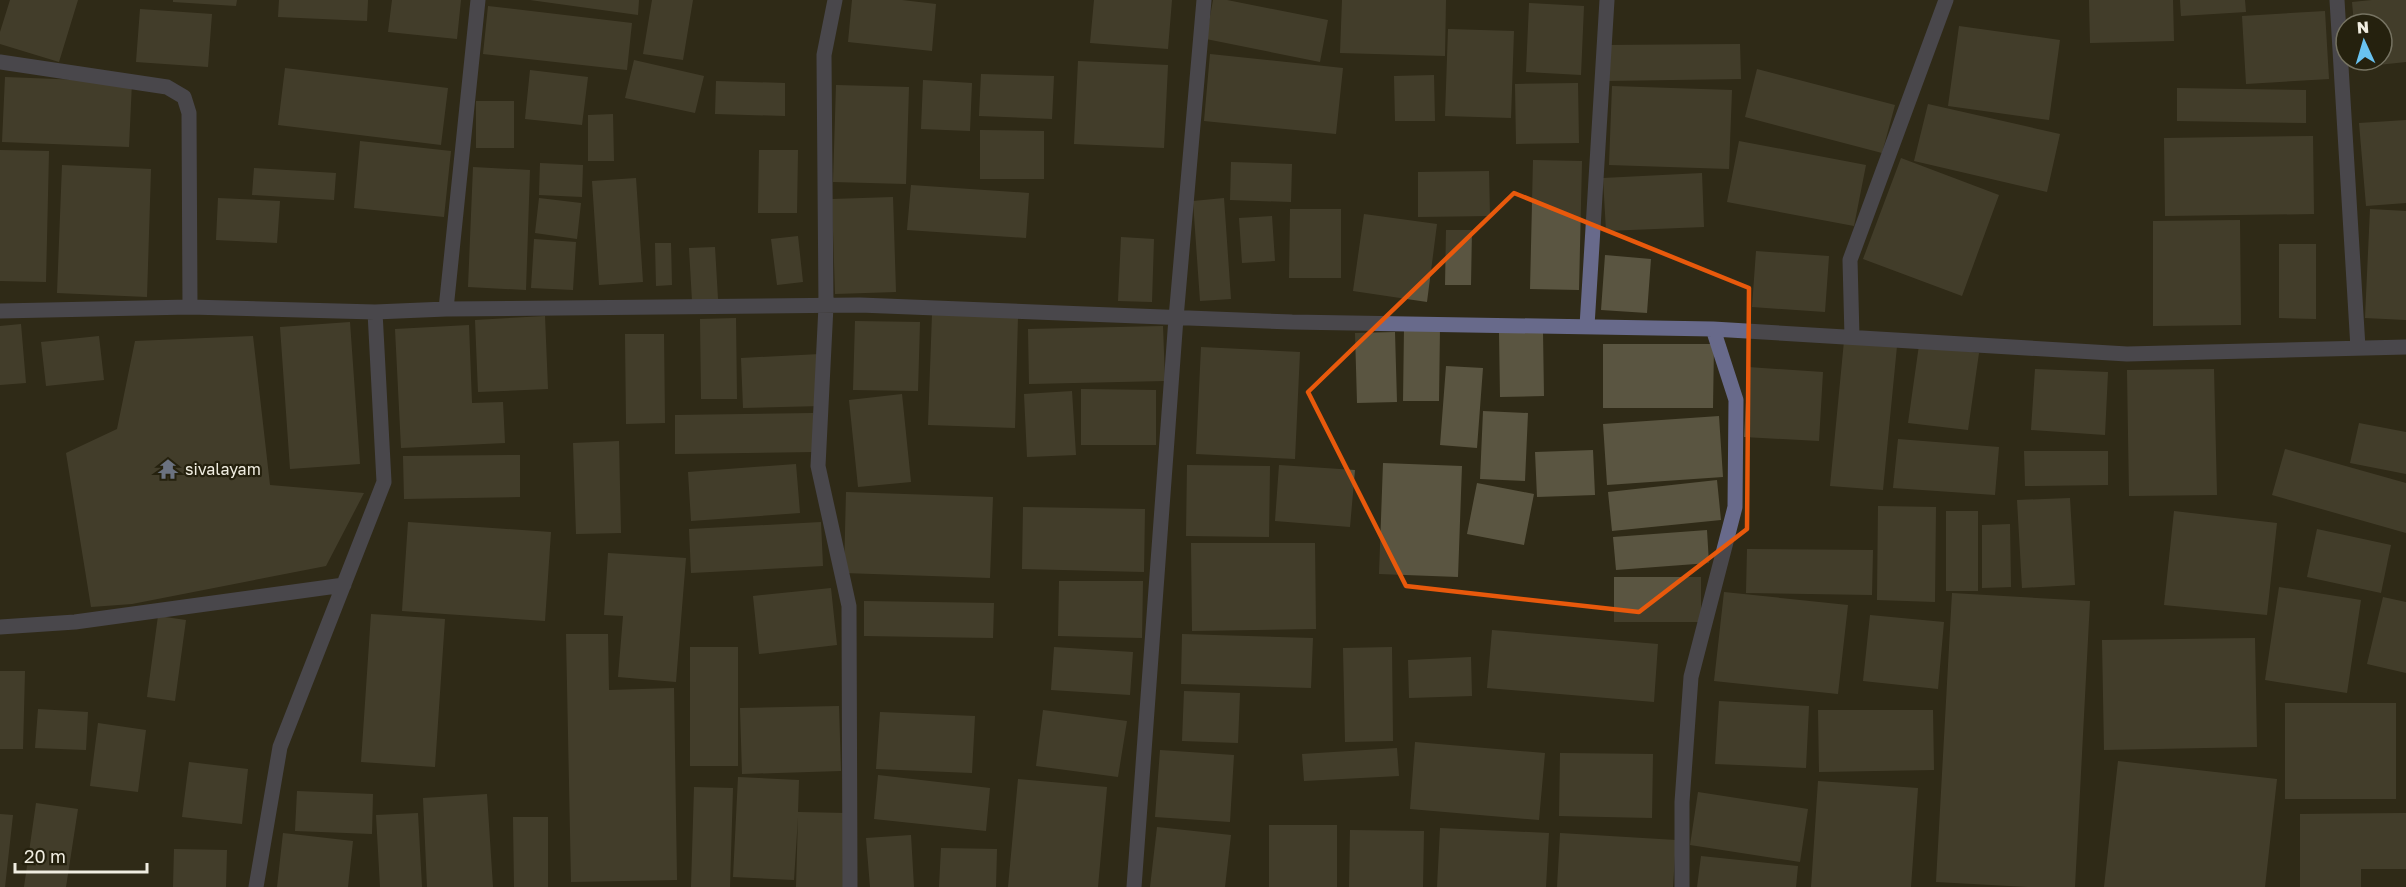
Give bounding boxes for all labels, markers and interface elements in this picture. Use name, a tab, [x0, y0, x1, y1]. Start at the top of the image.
north arrow	[2334, 12, 2394, 72]
text: N	[2356, 17, 2370, 37]
temple icon: sivalayam	[156, 457, 180, 481]
place label: sivalayam	[185, 459, 261, 479]
scale bar	[15, 836, 147, 874]
text: 20 m	[24, 845, 66, 867]

